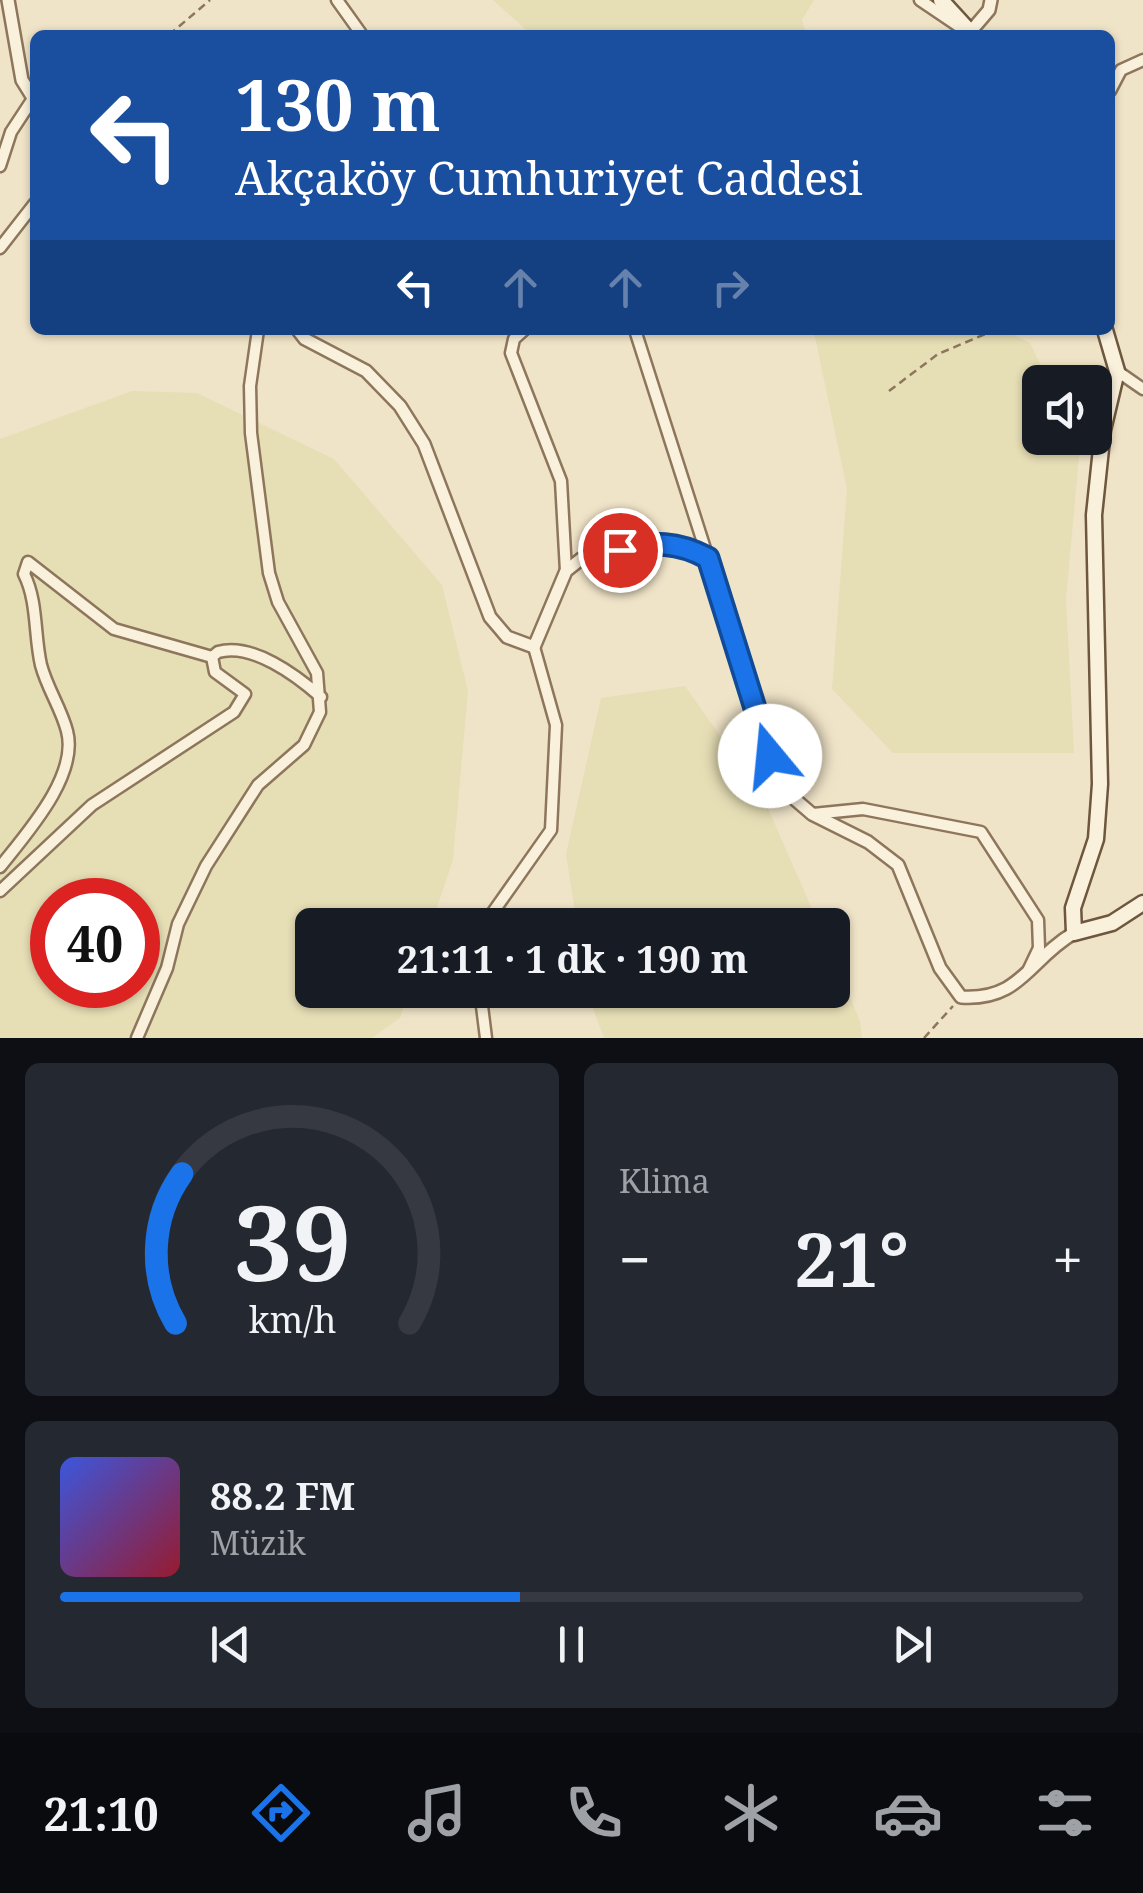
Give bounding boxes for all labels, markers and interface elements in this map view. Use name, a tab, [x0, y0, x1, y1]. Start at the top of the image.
text: 130 m	[235, 56, 441, 152]
icon: left	[70, 70, 200, 200]
text: Akçaköy Cumhuriyet Caddesi	[235, 147, 863, 208]
icon: left	[388, 260, 443, 315]
icon: ahead	[493, 260, 548, 315]
icon: ahead	[598, 260, 653, 315]
icon: right	[703, 260, 758, 315]
map controls	[1022, 365, 1112, 455]
button: sound	[1022, 365, 1112, 455]
pin	[578, 508, 663, 593]
icon: arrive	[593, 523, 648, 578]
position arrow	[718, 704, 822, 808]
speed limit sign: 40	[30, 878, 160, 1008]
text: 21:11 · 1 dk · 190 m	[397, 932, 748, 984]
text: Klima	[619, 1159, 710, 1202]
text: 39	[233, 1170, 351, 1311]
text: 21°	[794, 1207, 909, 1309]
text: −	[619, 1221, 651, 1296]
text: +	[1052, 1221, 1083, 1296]
text: km/h	[248, 1295, 336, 1343]
text: 88.2 FM	[210, 1469, 355, 1521]
text: Müzik	[210, 1521, 306, 1564]
icon: previous	[203, 1617, 258, 1672]
icon: pause	[544, 1617, 599, 1672]
icon: next	[885, 1617, 940, 1672]
icon: directions	[246, 1778, 316, 1848]
icon: music	[402, 1778, 472, 1848]
icon: phone	[559, 1778, 629, 1848]
icon: climate	[716, 1778, 786, 1848]
icon: car	[873, 1778, 943, 1848]
icon: filters	[1030, 1778, 1100, 1848]
text: 21:10	[43, 1783, 159, 1844]

